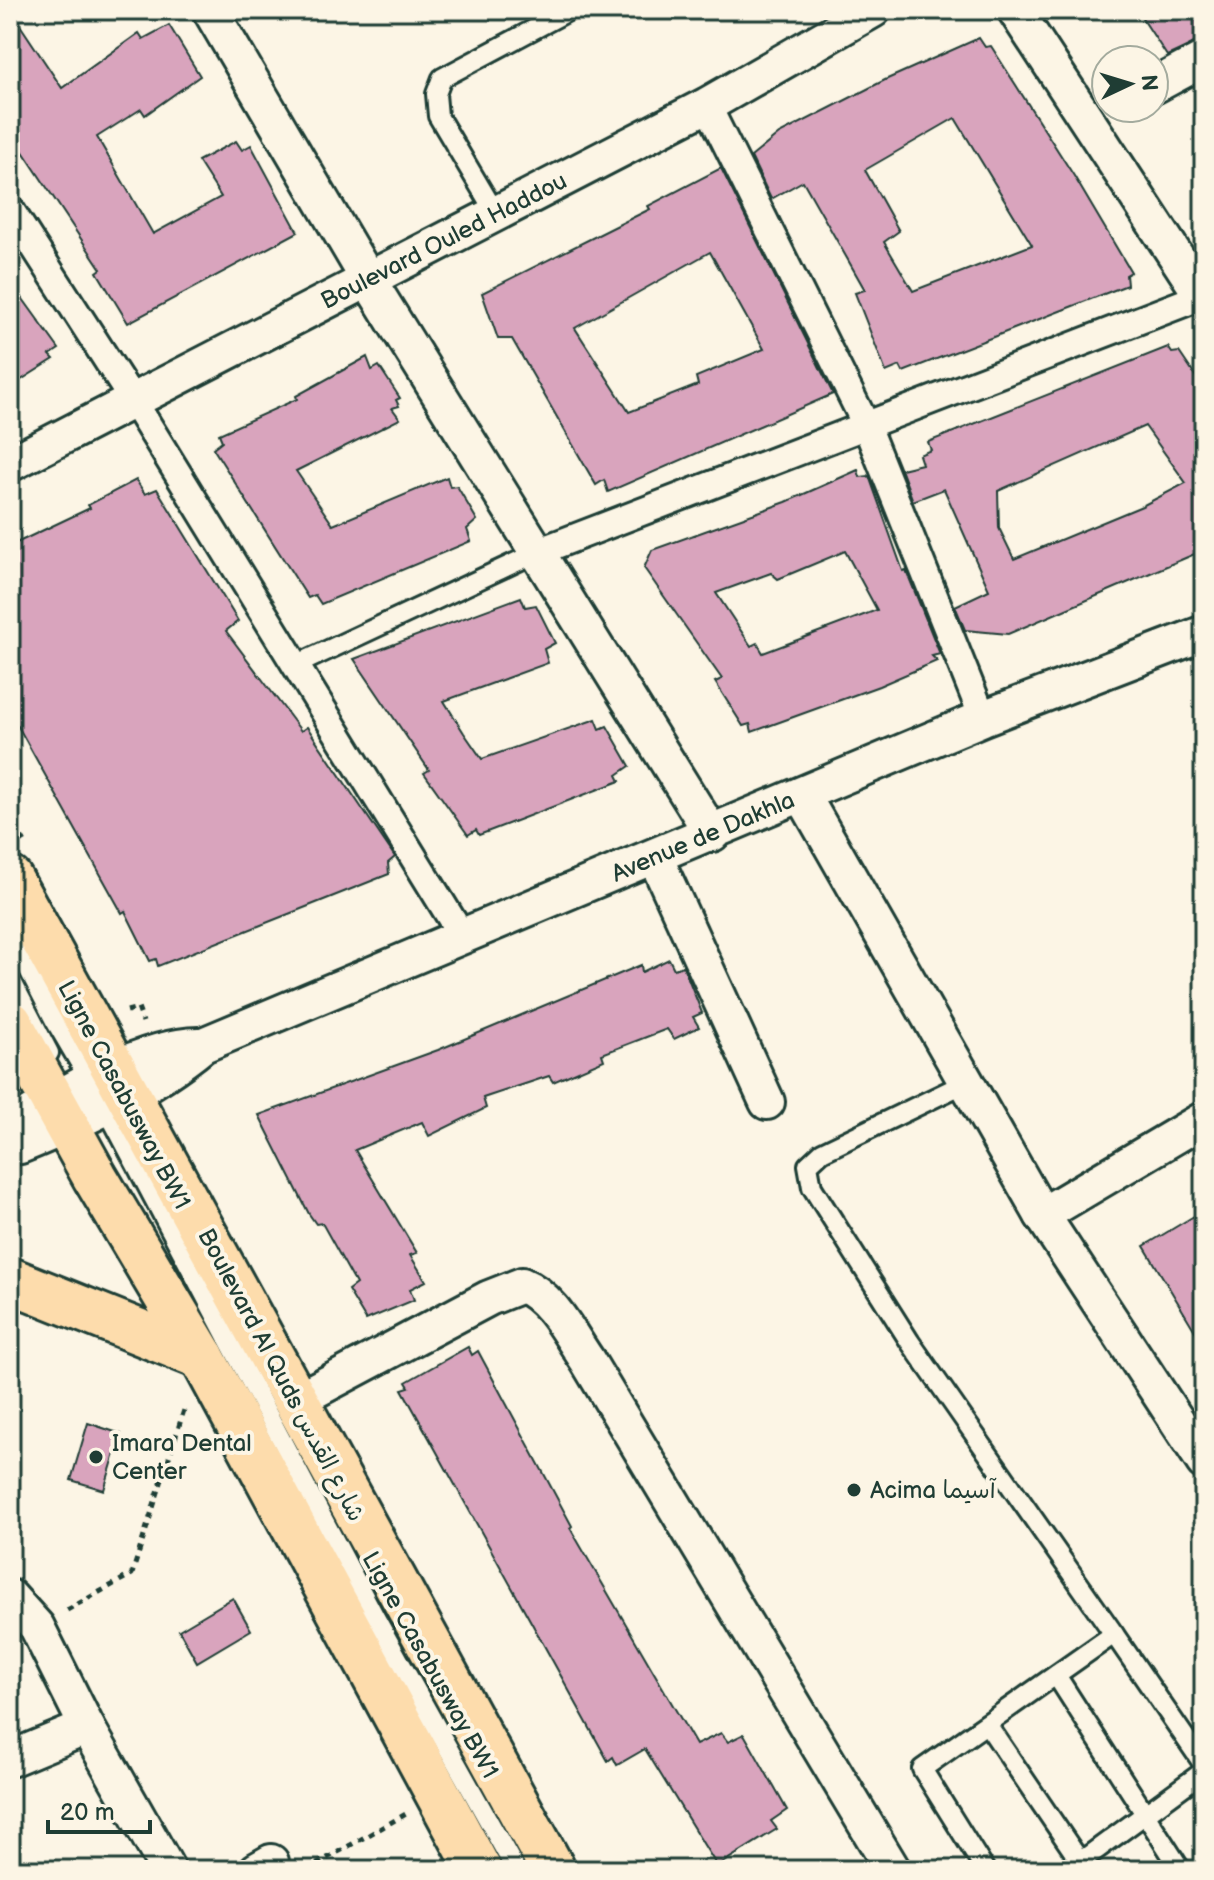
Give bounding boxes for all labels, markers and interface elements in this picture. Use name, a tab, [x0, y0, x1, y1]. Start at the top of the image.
north arrow	[1090, 44, 1170, 124]
text: N	[1134, 74, 1162, 92]
street label: Boulevard Ouled Haddou	[316, 166, 572, 316]
street label: Avenue de Dakhla	[607, 785, 799, 889]
street label: Ligne Casabusway BW1	[51, 976, 197, 1214]
street label: Boulevard Al Quds شارع القدس	[190, 1224, 371, 1527]
place label: Imara Dental Center	[112, 1429, 252, 1486]
marker: Imara Dental Center	[87, 1448, 105, 1466]
place label: Acima آسيما	[870, 1476, 997, 1505]
marker: Acima آسيما	[845, 1481, 863, 1499]
street label: Ligne Casabusway BW1	[356, 1546, 504, 1784]
scale bar	[48, 1784, 150, 1834]
text: 20 m	[60, 1798, 115, 1827]

